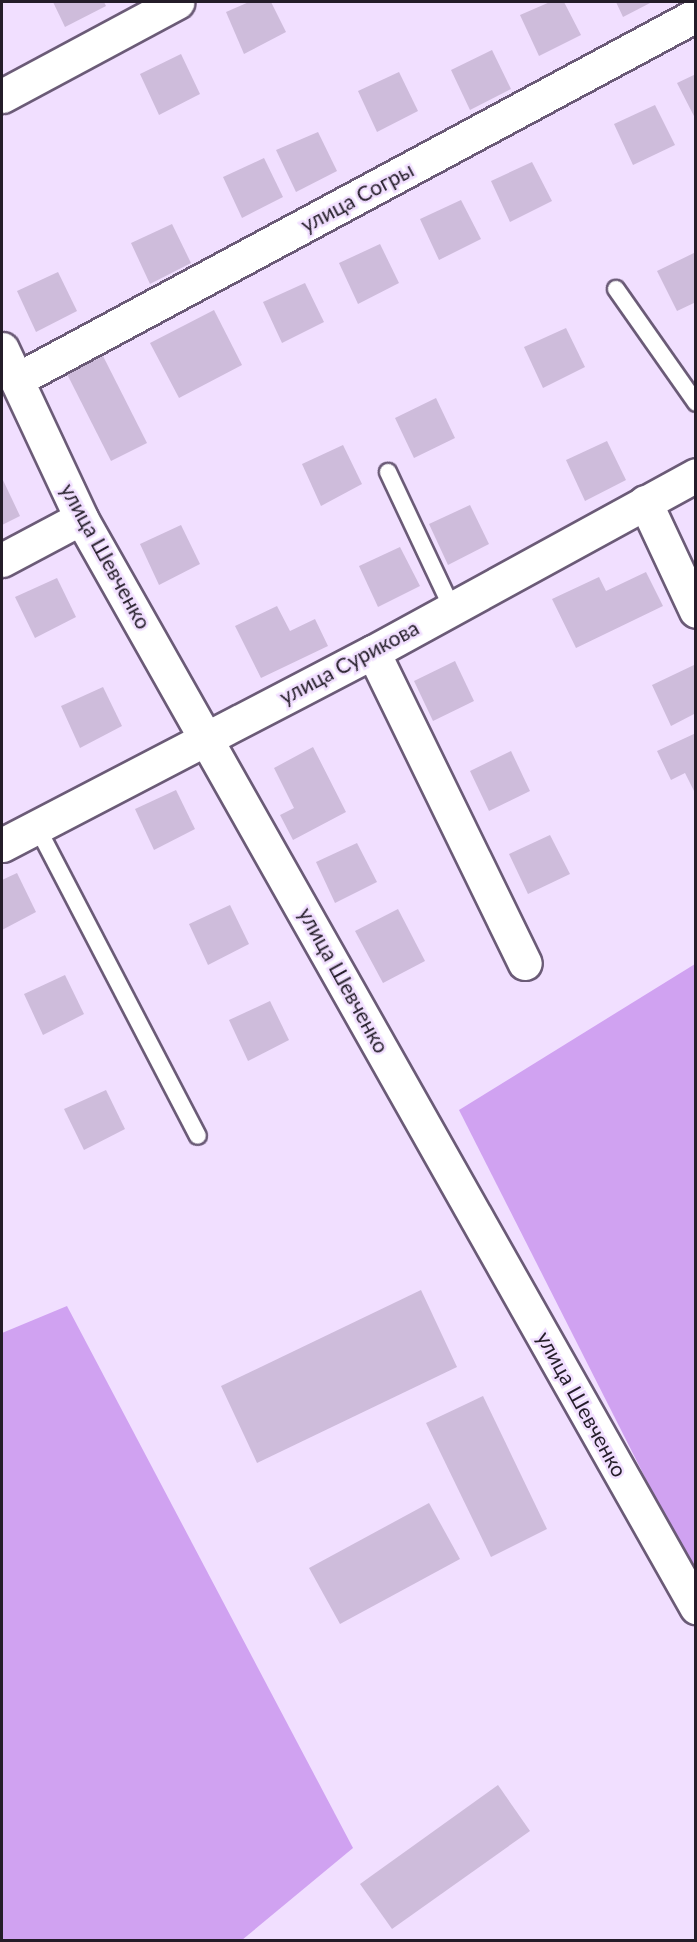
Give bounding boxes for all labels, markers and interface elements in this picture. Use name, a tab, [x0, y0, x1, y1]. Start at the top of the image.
street label: улица Согры	[296, 157, 418, 237]
street label: улица Шевченко	[56, 479, 156, 633]
street label: улица Сурикова	[275, 615, 423, 709]
street label: улица Шевченко	[294, 903, 394, 1057]
street label: улица Шевченко	[532, 1327, 632, 1481]

